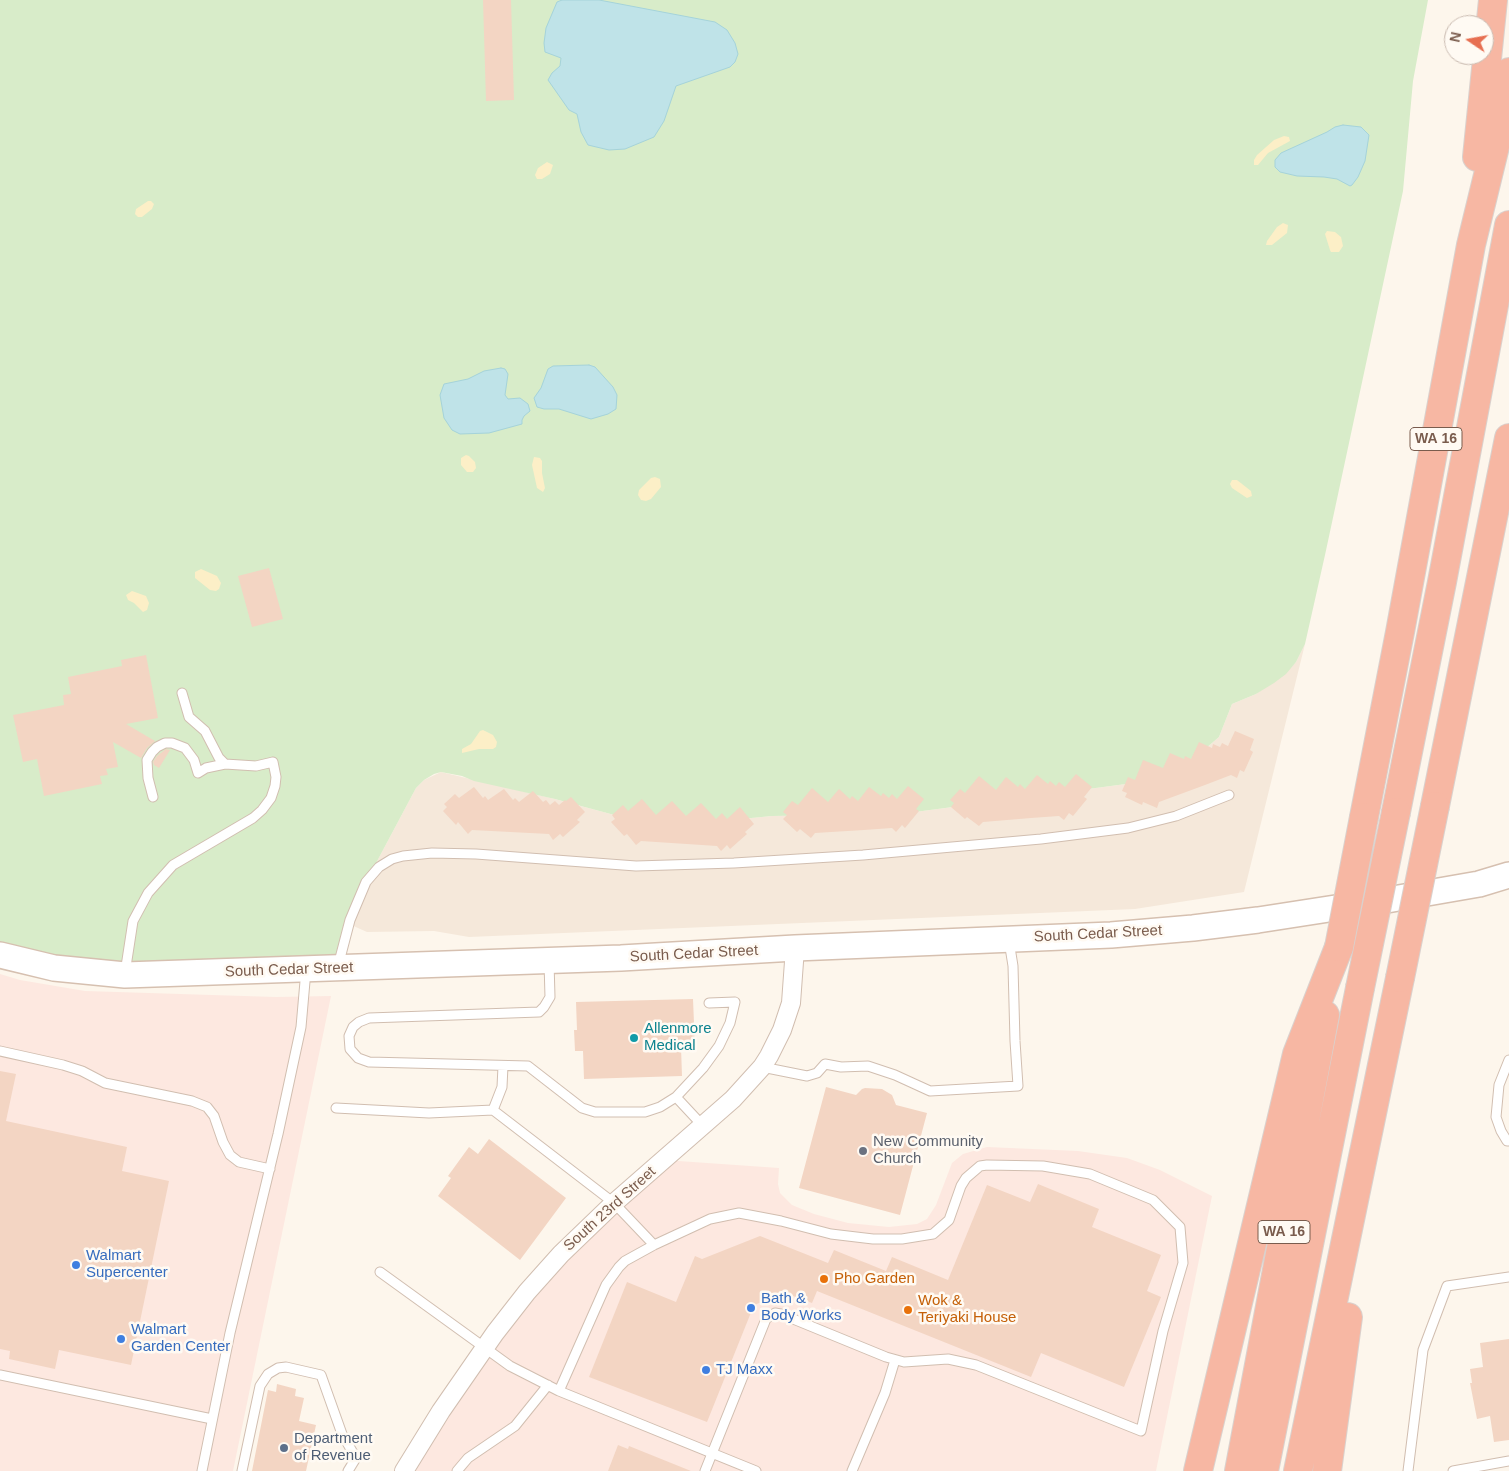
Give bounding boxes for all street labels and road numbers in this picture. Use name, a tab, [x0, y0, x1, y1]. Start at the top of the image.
road number: WA 16	[1410, 428, 1462, 450]
street label: South Cedar Street	[1033, 922, 1163, 946]
street label: South Cedar Street	[629, 942, 759, 966]
street label: South Cedar Street	[225, 959, 353, 981]
street label: South 23rd Street	[560, 1163, 660, 1255]
road number: WA 16	[1258, 1220, 1310, 1244]

